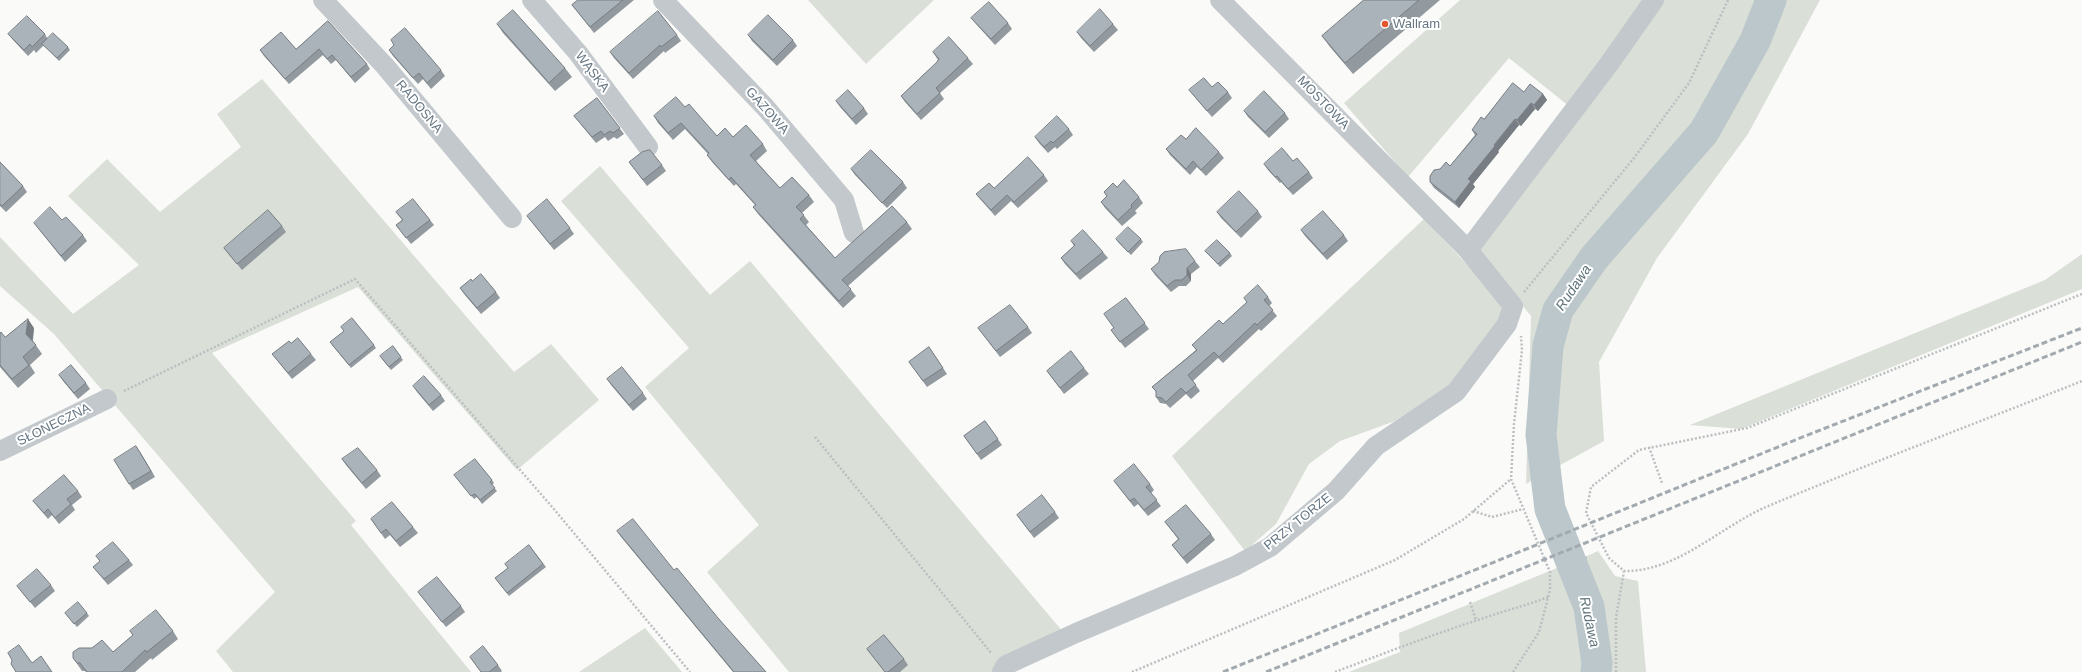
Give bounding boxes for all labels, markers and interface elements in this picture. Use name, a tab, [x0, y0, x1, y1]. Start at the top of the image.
place label: Wallram	[1393, 16, 1440, 32]
marker: Wallram	[1380, 19, 1390, 29]
street label: WĄSKA	[572, 49, 612, 95]
street label: MOSTOWA	[1294, 73, 1352, 133]
street label: RADOSNA	[392, 77, 446, 137]
street label: GAZOWA	[742, 84, 792, 138]
water label: Rudawa	[1553, 262, 1595, 314]
street label: SŁONECZNA	[15, 401, 93, 449]
street label: PRZY TORZE	[1261, 490, 1335, 554]
water label: Rudawa	[1575, 595, 1603, 649]

